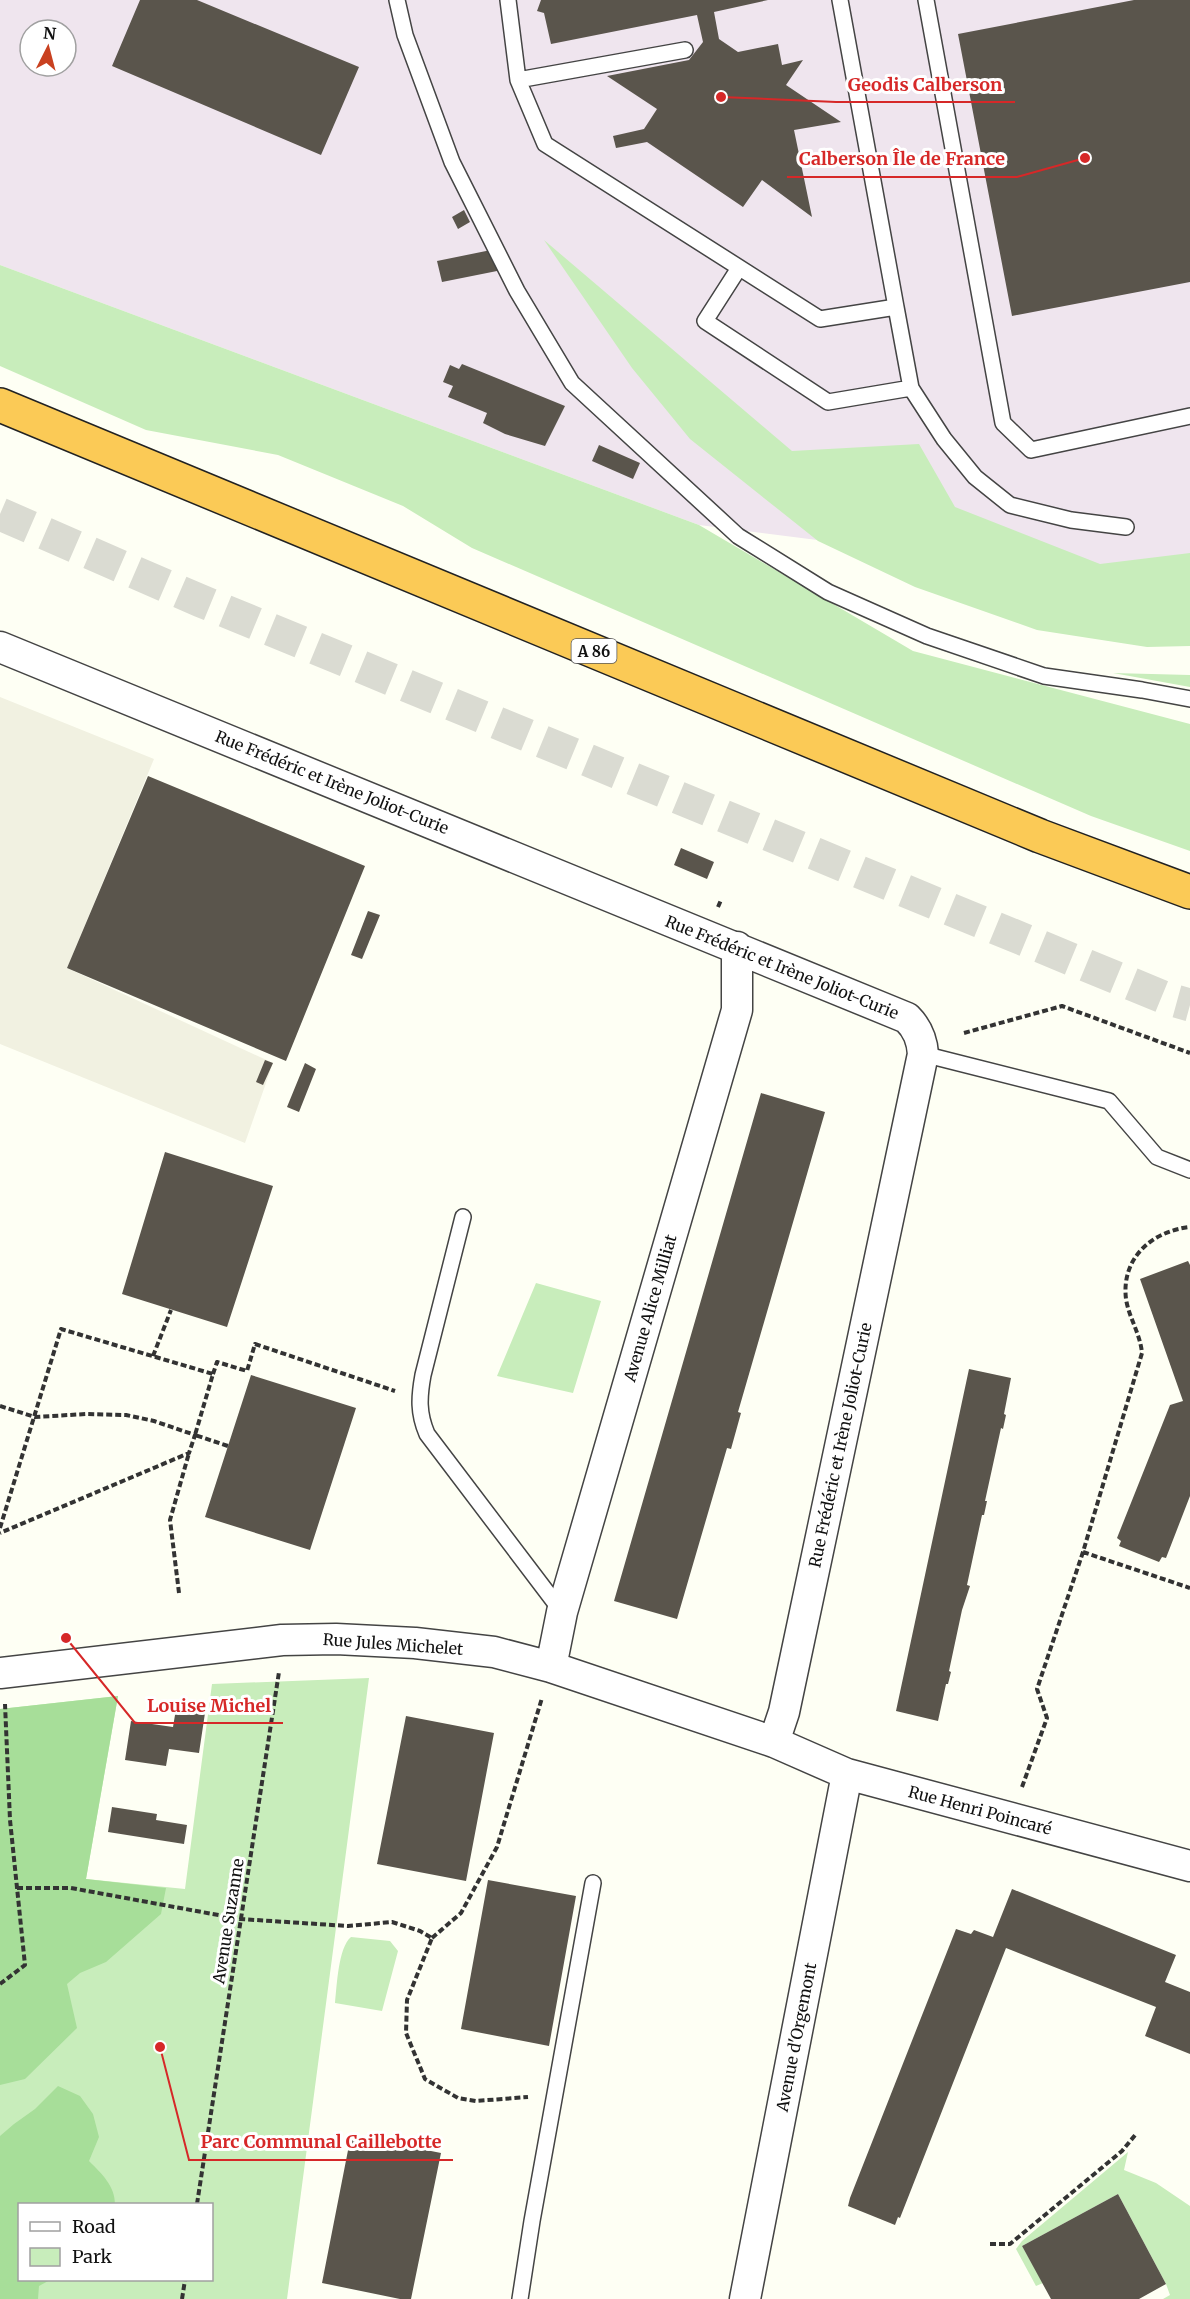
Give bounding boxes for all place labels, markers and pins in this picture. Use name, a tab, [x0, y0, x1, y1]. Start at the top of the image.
callout: Geodis Calberson	[836, 66, 1015, 102]
callout: Calberson Île de France	[787, 141, 1017, 177]
callout: Louise Michel	[135, 1687, 283, 1723]
callout: Parc Communal Caillebotte	[189, 2124, 453, 2160]

